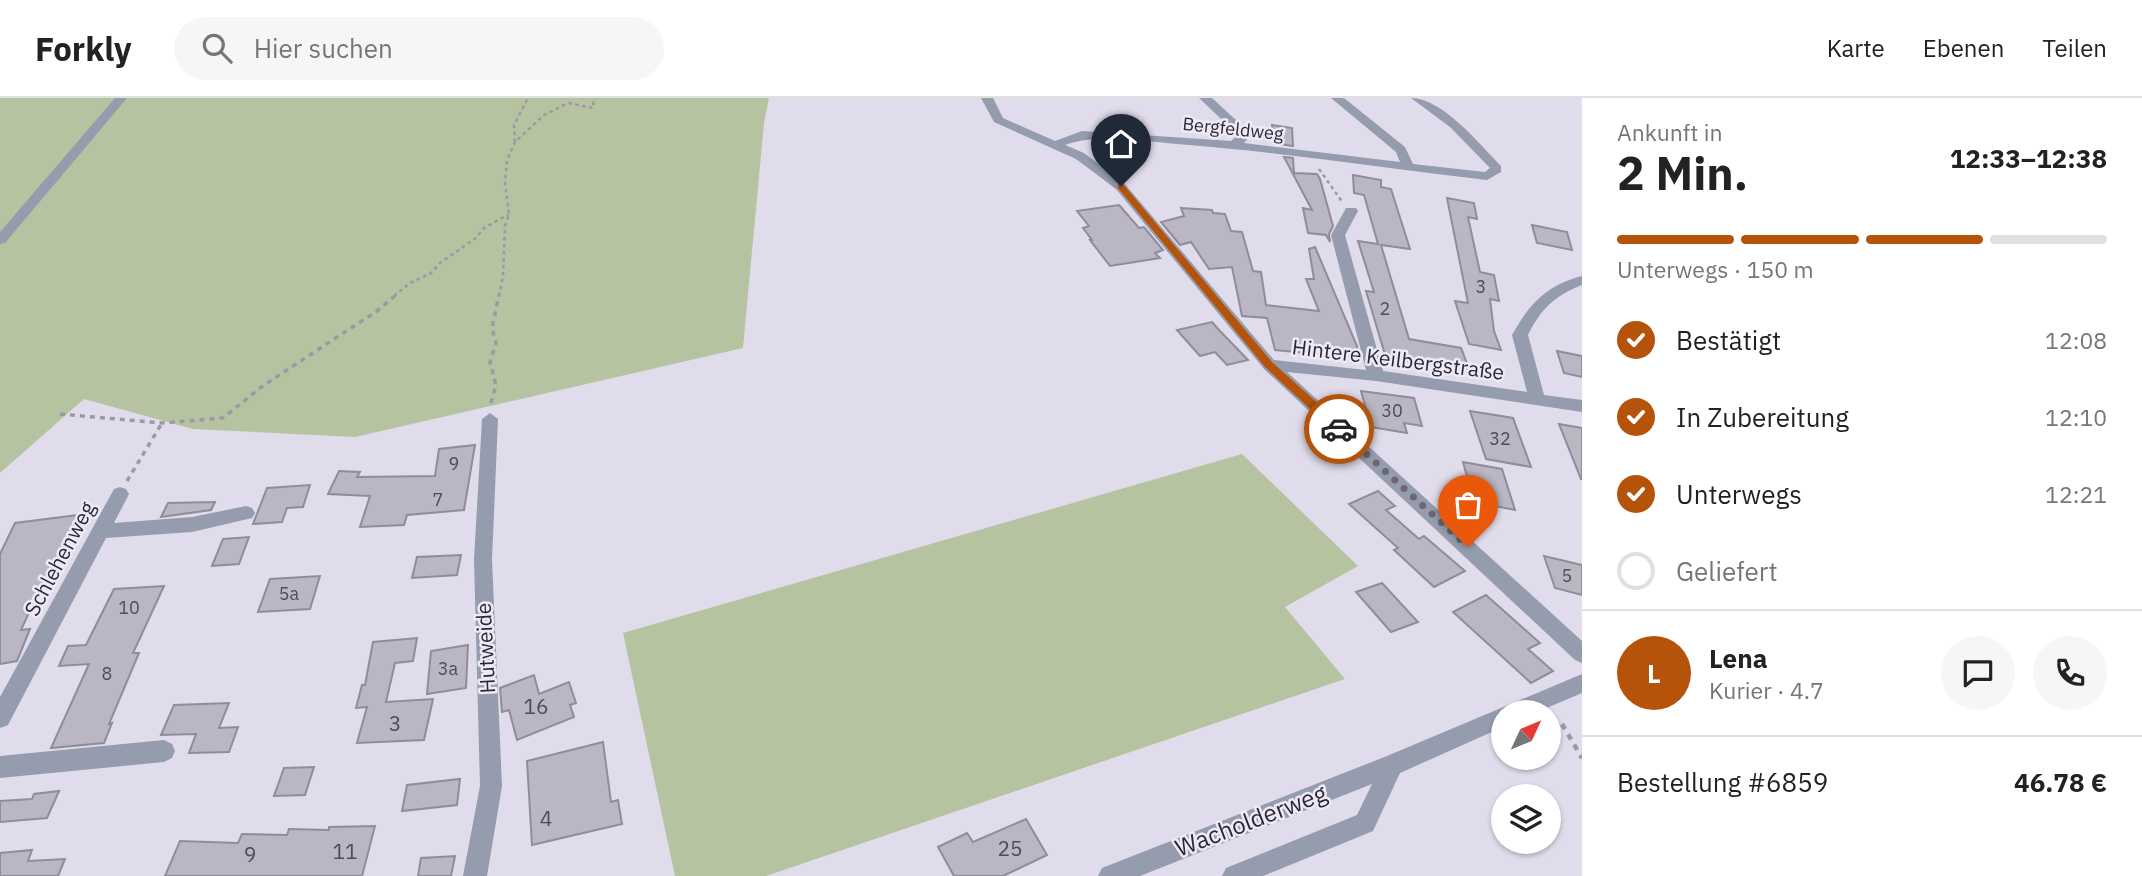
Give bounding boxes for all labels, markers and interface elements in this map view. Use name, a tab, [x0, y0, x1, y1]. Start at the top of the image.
search box	[174, 17, 664, 80]
text: Forkly	[35, 27, 132, 70]
icon: search	[198, 29, 236, 67]
text: Hier suchen	[254, 31, 393, 65]
text: Karte	[1827, 32, 1885, 64]
text: Ebenen	[1923, 32, 2004, 64]
text: Teilen	[2042, 32, 2107, 64]
street label: Bergfeldweg	[1181, 112, 1285, 145]
pin	[1091, 114, 1151, 186]
text: Ankunft in	[1617, 117, 1723, 147]
icon: home	[1102, 125, 1140, 163]
text: 12:33–12:38	[1950, 141, 2107, 175]
text: 2 Min.	[1617, 143, 1748, 203]
text: Unterwegs · 150 m	[1617, 254, 1814, 284]
house number: 3	[1476, 275, 1486, 298]
house number: 2	[1380, 297, 1390, 320]
icon: check	[1617, 321, 1655, 359]
text: Bestätigt	[1676, 323, 1781, 357]
text: 12:08	[2045, 325, 2107, 355]
street label: Hintere Keilbergstraße	[1290, 332, 1506, 386]
courier	[1304, 394, 1374, 464]
icon: check	[1617, 398, 1655, 436]
house number: 30	[1381, 399, 1403, 422]
text: In Zubereitung	[1676, 400, 1849, 434]
text: 12:10	[2045, 402, 2107, 432]
icon: car	[1320, 410, 1358, 448]
house number: 32	[1489, 427, 1511, 450]
house number: 9	[449, 452, 459, 475]
pin	[1438, 475, 1498, 547]
icon: check	[1617, 475, 1655, 513]
text: Unterwegs	[1676, 477, 1802, 511]
text: 12:21	[2045, 479, 2107, 509]
icon: bag	[1449, 486, 1487, 524]
house number: 7	[433, 488, 443, 511]
street label: Schlehenweg	[17, 496, 101, 621]
text: Geliefert	[1676, 554, 1778, 588]
house number: 5	[1562, 564, 1572, 587]
house number: 5a	[279, 582, 300, 605]
house number: 10	[118, 596, 140, 619]
street label: Hutweide	[469, 602, 501, 694]
button: chat	[1941, 636, 2015, 710]
button: phone	[2033, 636, 2107, 710]
text: Lena	[1709, 641, 1767, 675]
text: L	[1647, 656, 1661, 690]
house number: 3a	[438, 657, 459, 680]
house number: 8	[102, 662, 112, 685]
text: Kurier · 4.7	[1709, 675, 1824, 705]
house number: 16	[523, 692, 549, 720]
north arrow	[1491, 700, 1561, 770]
map controls	[1491, 700, 1561, 854]
house number: 3	[389, 709, 401, 737]
text: Bestellung #6859	[1617, 765, 1828, 799]
text: 46.78 €	[2014, 765, 2107, 799]
street label: Wacholderweg	[1170, 776, 1331, 864]
button: layers	[1491, 784, 1561, 854]
house number: 4	[540, 804, 552, 832]
house number: 25	[997, 834, 1023, 862]
house number: 11	[332, 837, 358, 865]
house number: 9	[244, 840, 256, 868]

